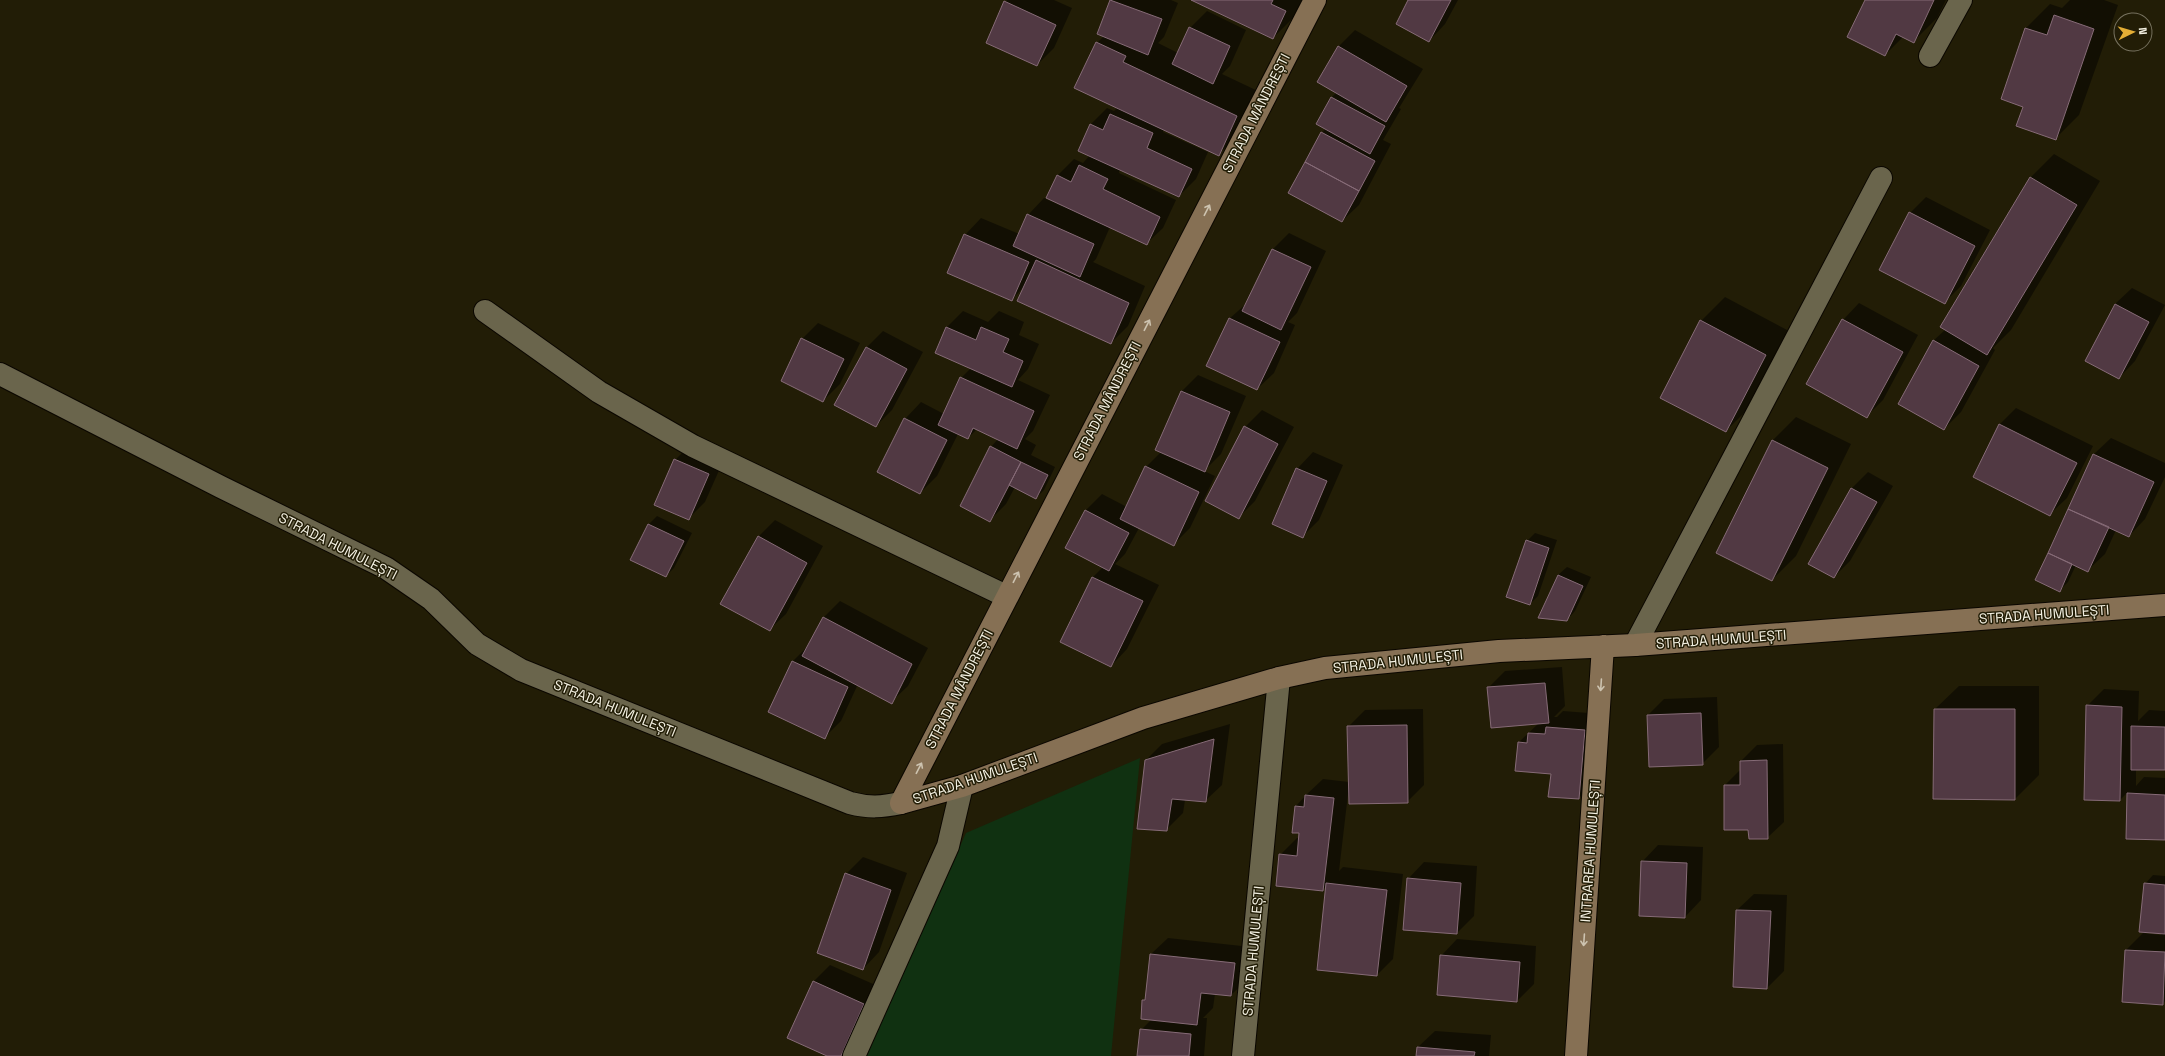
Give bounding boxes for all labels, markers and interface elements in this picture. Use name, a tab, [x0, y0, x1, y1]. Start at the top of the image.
north arrow	[2113, 12, 2153, 52]
text: N	[2136, 27, 2150, 35]
street label: STRADA MÂNDREȘTI	[1218, 50, 1294, 176]
one-way arrow	[1203, 204, 1211, 216]
one-way arrow	[1144, 319, 1151, 331]
street label: STRADA MÂNDREȘTI	[1069, 338, 1145, 464]
street label: STRADA HUMULEȘTI	[276, 508, 400, 584]
one-way arrow	[1013, 572, 1020, 584]
street label: STRADA HUMULEȘTI	[1978, 600, 2110, 628]
street label: STRADA HUMULEȘTI	[1655, 625, 1787, 653]
street label: STRADA MÂNDREȘTI	[921, 626, 997, 752]
street label: STRADA HUMULEȘTI	[1332, 645, 1464, 677]
street label: STRADA HUMULEȘTI	[551, 675, 679, 741]
one-way arrow	[1597, 678, 1604, 691]
street label: STRADA HUMULEȘTI	[910, 748, 1040, 808]
one-way arrow	[916, 762, 923, 774]
street label: INTRAREA HUMULEȘTI	[1576, 779, 1604, 923]
street label: STRADA HUMULEȘTI	[1238, 885, 1268, 1017]
one-way arrow	[1580, 933, 1587, 946]

